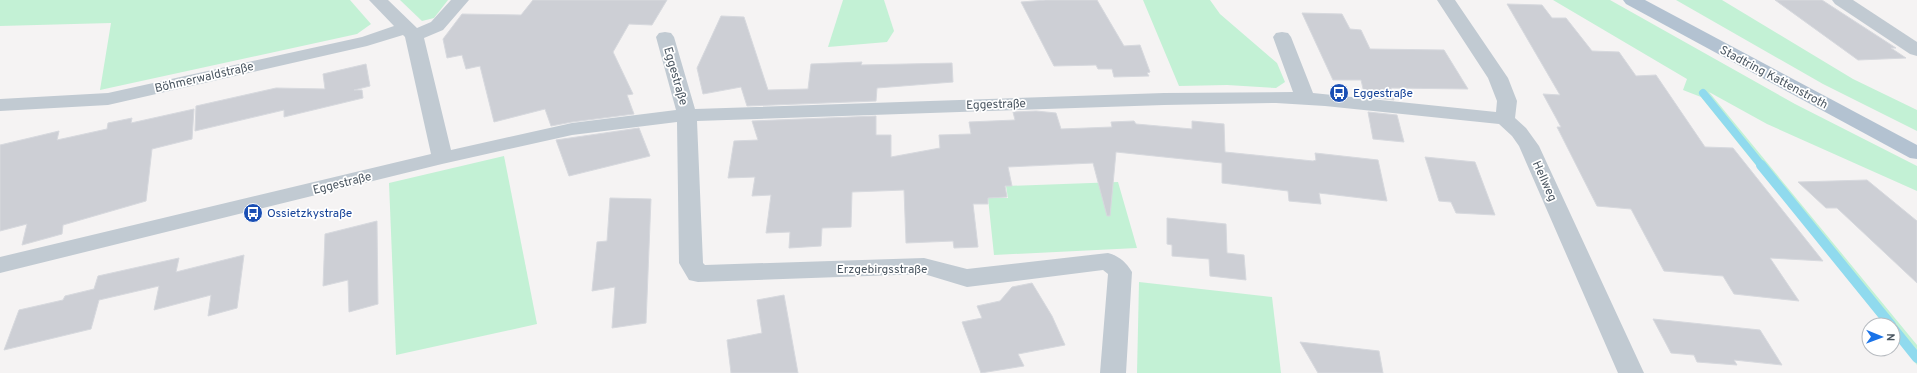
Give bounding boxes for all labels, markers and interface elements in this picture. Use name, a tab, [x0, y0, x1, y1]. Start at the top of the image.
street label: Stadtring Kattenstroth	[1717, 43, 1830, 113]
street label: Eggestraße	[659, 45, 691, 107]
street label: Böhmerwaldstraße	[153, 59, 255, 97]
bus stop icon: Eggestraße	[1328, 82, 1350, 104]
place label: Eggestraße	[1353, 86, 1413, 102]
street label: Eggestraße	[966, 96, 1026, 114]
street label: Hellweg	[1528, 158, 1560, 204]
street label: Eggestraße	[311, 169, 373, 199]
bus stop icon: Ossietzkystraße	[242, 202, 264, 224]
place label: Ossietzkystraße	[267, 206, 352, 222]
street label: Erzgebirgsstraße	[837, 262, 927, 278]
north arrow	[1861, 317, 1901, 357]
text: N	[1883, 333, 1897, 341]

